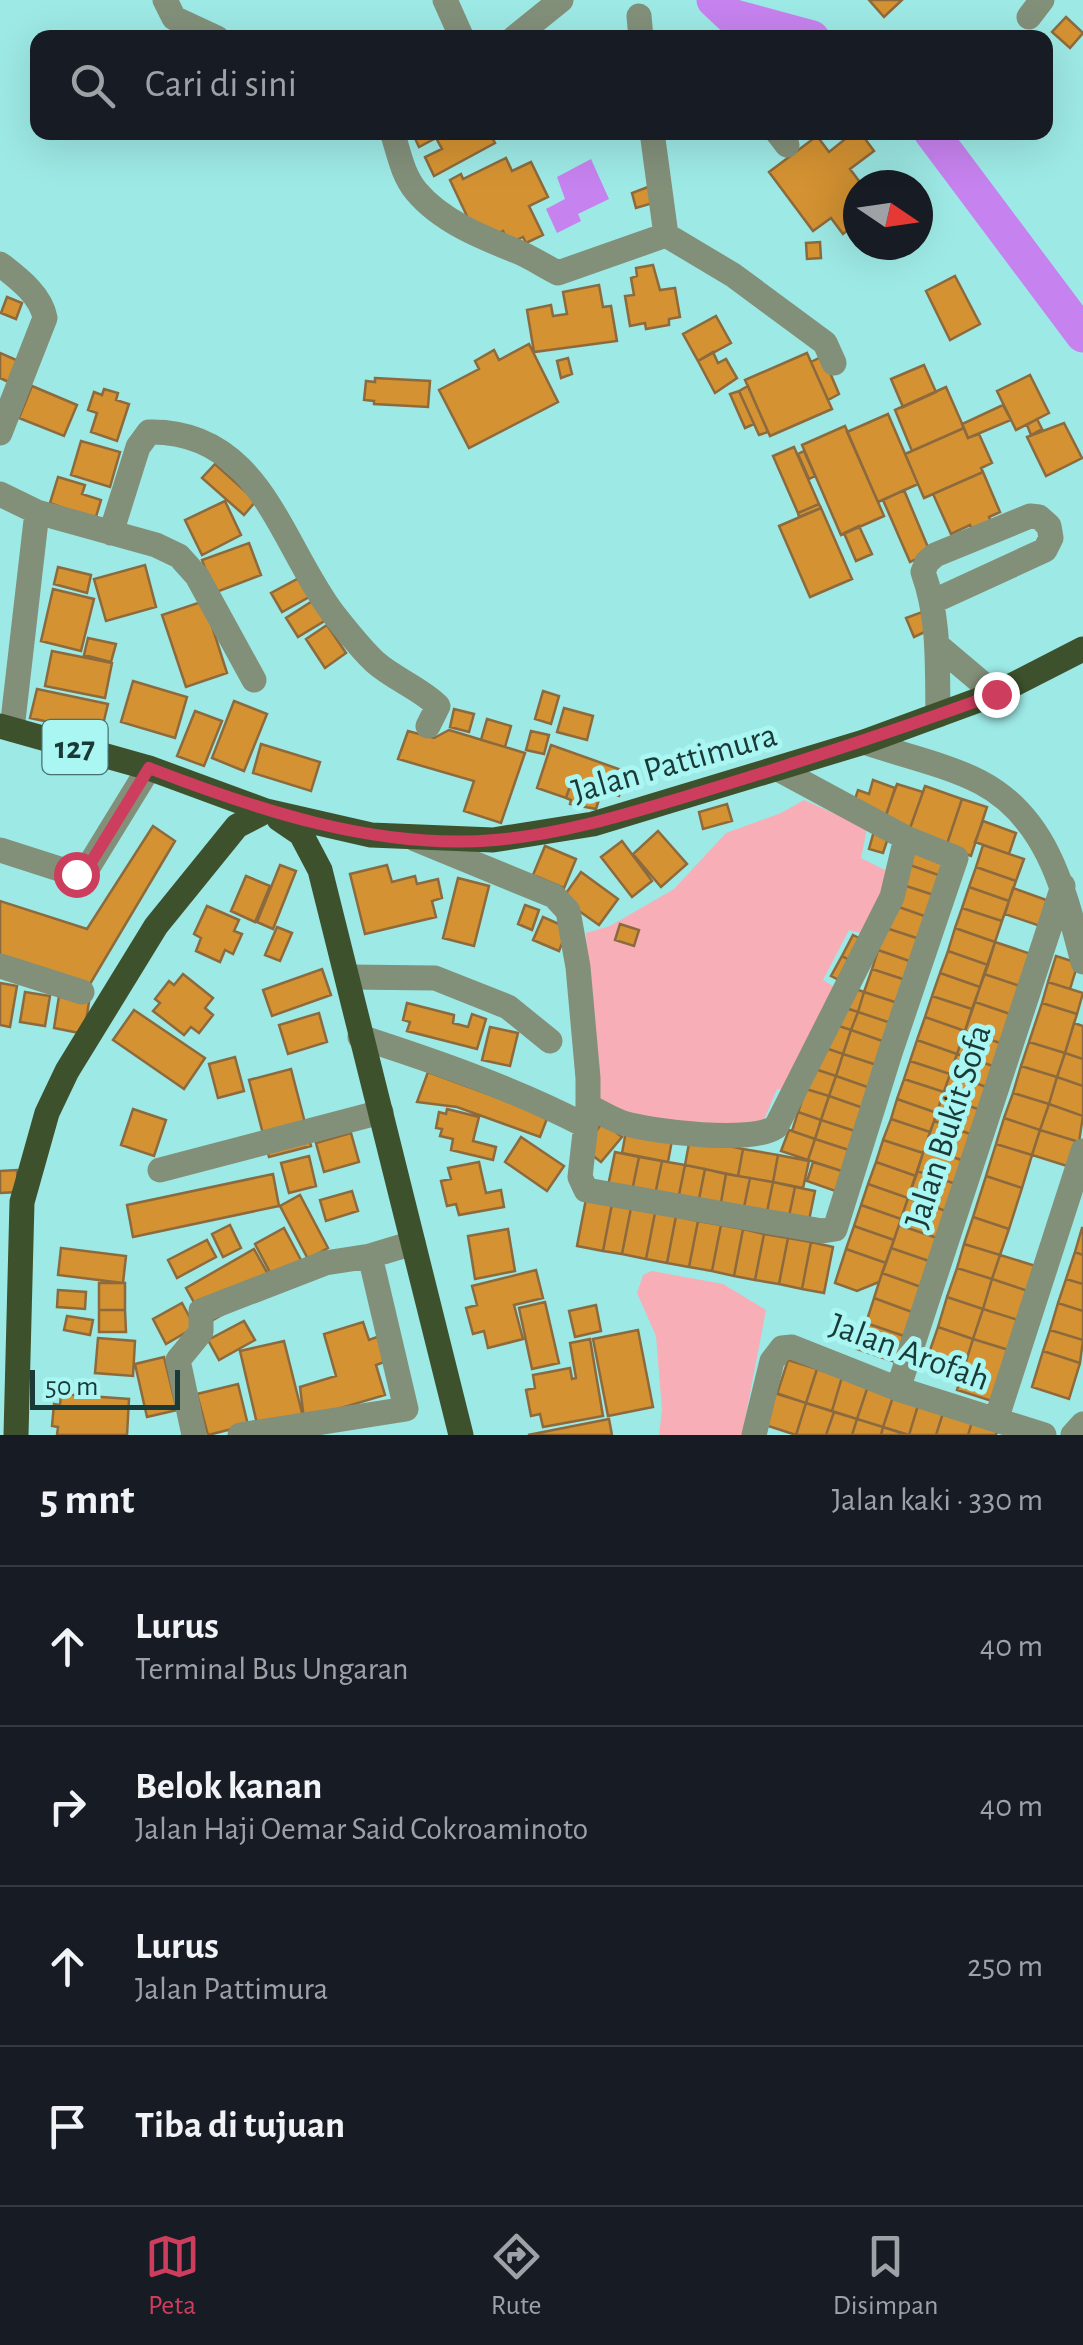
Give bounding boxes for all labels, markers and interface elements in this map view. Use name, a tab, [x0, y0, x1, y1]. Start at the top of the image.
search box	[30, 30, 1053, 140]
icon: search	[65, 58, 120, 113]
text: Cari di sini	[145, 66, 297, 104]
north arrow	[843, 170, 933, 260]
route end	[974, 672, 1020, 718]
street label: Jalan Pattimura	[568, 717, 781, 809]
road number: 127	[42, 720, 108, 774]
route start	[54, 852, 100, 898]
street label: Jalan Bukit Sofa	[899, 1021, 998, 1232]
street label: Jalan Arofah	[825, 1307, 994, 1397]
scale bar	[30, 1365, 180, 1410]
text: 50 m	[45, 1373, 99, 1401]
text: 5 mnt	[40, 1479, 135, 1521]
text: Jalan kaki · 330 m	[832, 1484, 1043, 1516]
text: Lurus	[135, 1608, 219, 1646]
icon: ahead	[40, 1619, 95, 1674]
text: 40 m	[980, 1630, 1043, 1662]
text: Terminal Bus Ungaran	[135, 1653, 409, 1685]
text: Belok kanan	[135, 1768, 322, 1806]
icon: right	[40, 1779, 95, 1834]
text: 40 m	[980, 1790, 1043, 1822]
text: Jalan Haji Oemar Said Cokroaminoto	[135, 1813, 588, 1845]
text: Lurus	[135, 1928, 219, 1966]
icon: ahead	[40, 1939, 95, 1994]
text: 250 m	[967, 1950, 1043, 1982]
text: Jalan Pattimura	[135, 1973, 328, 2005]
icon: arrive	[40, 2099, 95, 2154]
text: Tiba di tujuan	[135, 2107, 345, 2145]
tab: Peta	[145, 2229, 200, 2323]
tab: Rute	[489, 2229, 544, 2323]
tab: Disimpan	[833, 2229, 938, 2323]

